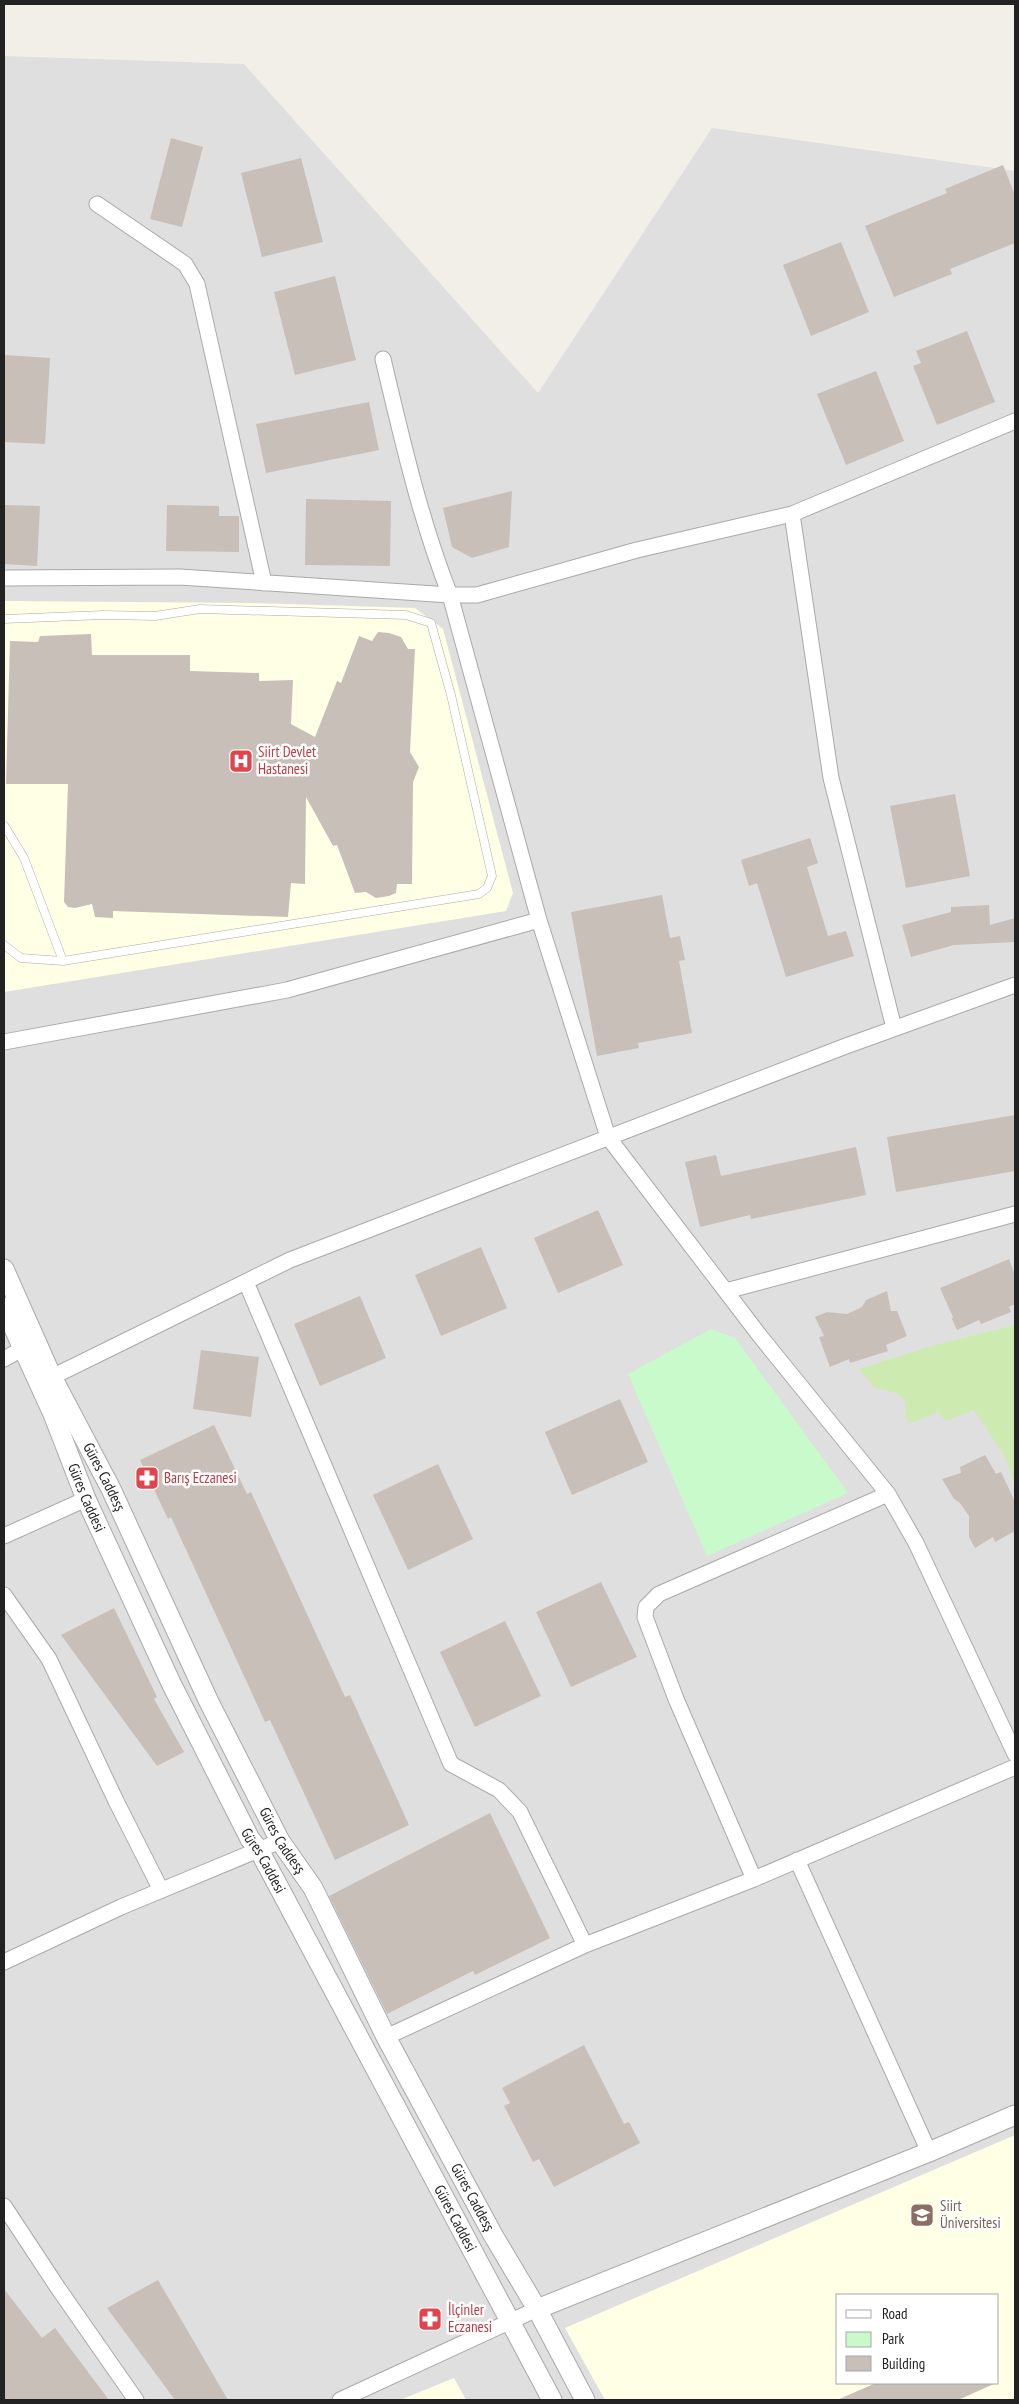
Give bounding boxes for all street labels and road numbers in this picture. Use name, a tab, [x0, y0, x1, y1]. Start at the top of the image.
street label: Güres Caddesş	[79, 1439, 130, 1514]
street label: Güres Caddesi	[64, 1461, 110, 1535]
street label: Güres Caddesş	[255, 1804, 310, 1877]
street label: Güres Caddesi	[237, 1825, 290, 1896]
street label: Güres Caddesş	[447, 2160, 499, 2234]
street label: Güres Caddesi	[430, 2182, 481, 2255]

